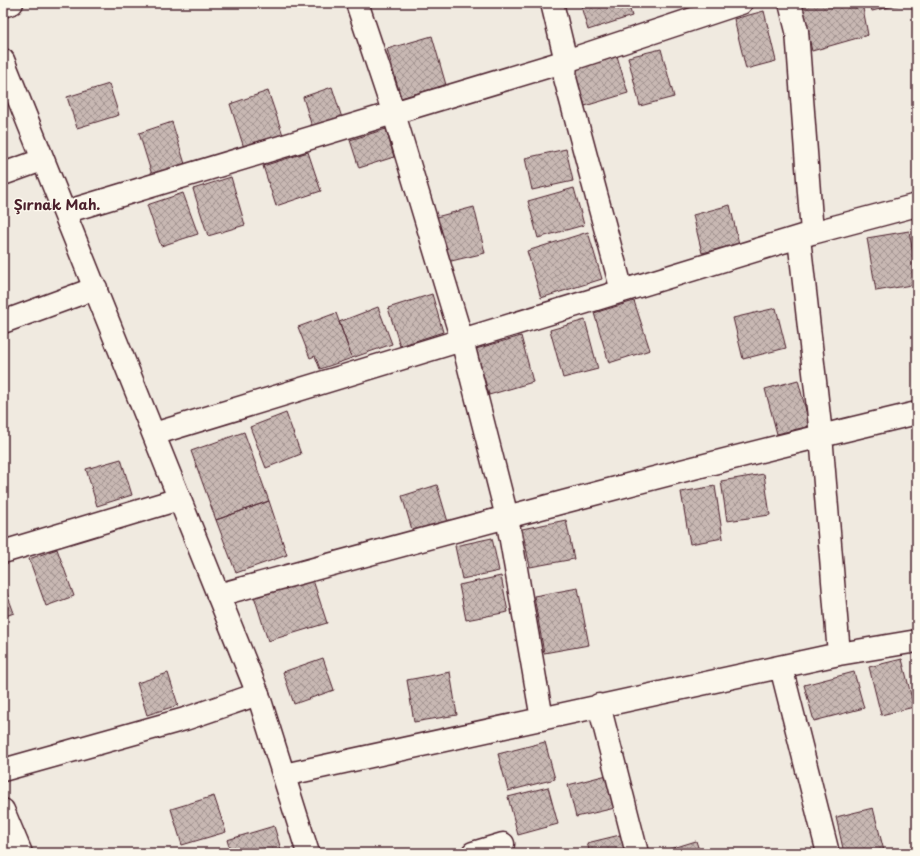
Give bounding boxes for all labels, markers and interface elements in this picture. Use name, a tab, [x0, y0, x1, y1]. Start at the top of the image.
district label: Şırnak Mah.	[14, 194, 101, 215]

